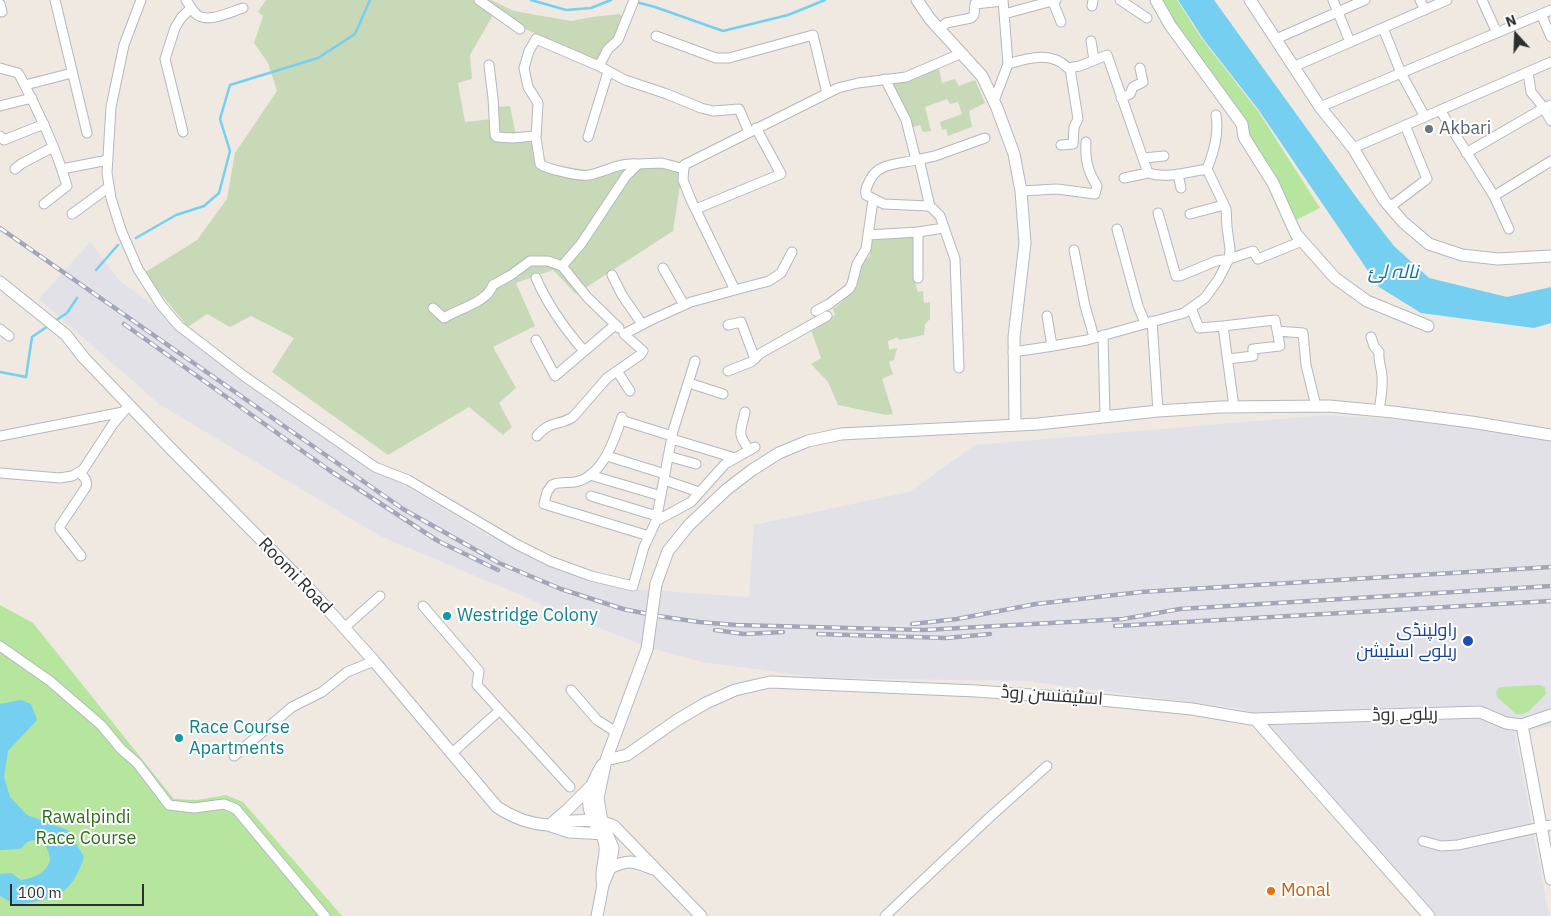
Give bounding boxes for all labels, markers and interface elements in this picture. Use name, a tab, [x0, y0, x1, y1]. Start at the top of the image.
north arrow	[1491, 10, 1541, 60]
text: N	[1503, 11, 1519, 31]
place label: Akbari	[1439, 118, 1491, 140]
marker: Akbari	[1423, 123, 1435, 135]
water label: نالہ لئ	[1368, 262, 1418, 284]
street label: Roomi Road	[253, 534, 337, 618]
place label: Westridge Colony	[457, 605, 598, 627]
marker: Westridge Colony	[441, 610, 453, 622]
place label: راولپنڈی ریلوے اسٹیشن	[1356, 620, 1457, 662]
marker: راولپنڈی ریلوے اسٹیشن	[1461, 634, 1475, 648]
street label: اسٹیفنسن روڈ	[1000, 682, 1104, 710]
street label: ریلوے روڈ	[1372, 704, 1438, 726]
place label: Race Course Apartments	[189, 717, 290, 760]
marker: Race Course Apartments	[173, 732, 185, 744]
park label: Rawalpindi Race Course	[36, 807, 136, 850]
scale bar	[12, 874, 146, 906]
place label: Monal	[1281, 880, 1330, 902]
text: 100 m	[18, 883, 62, 902]
marker: Monal	[1265, 885, 1277, 897]

